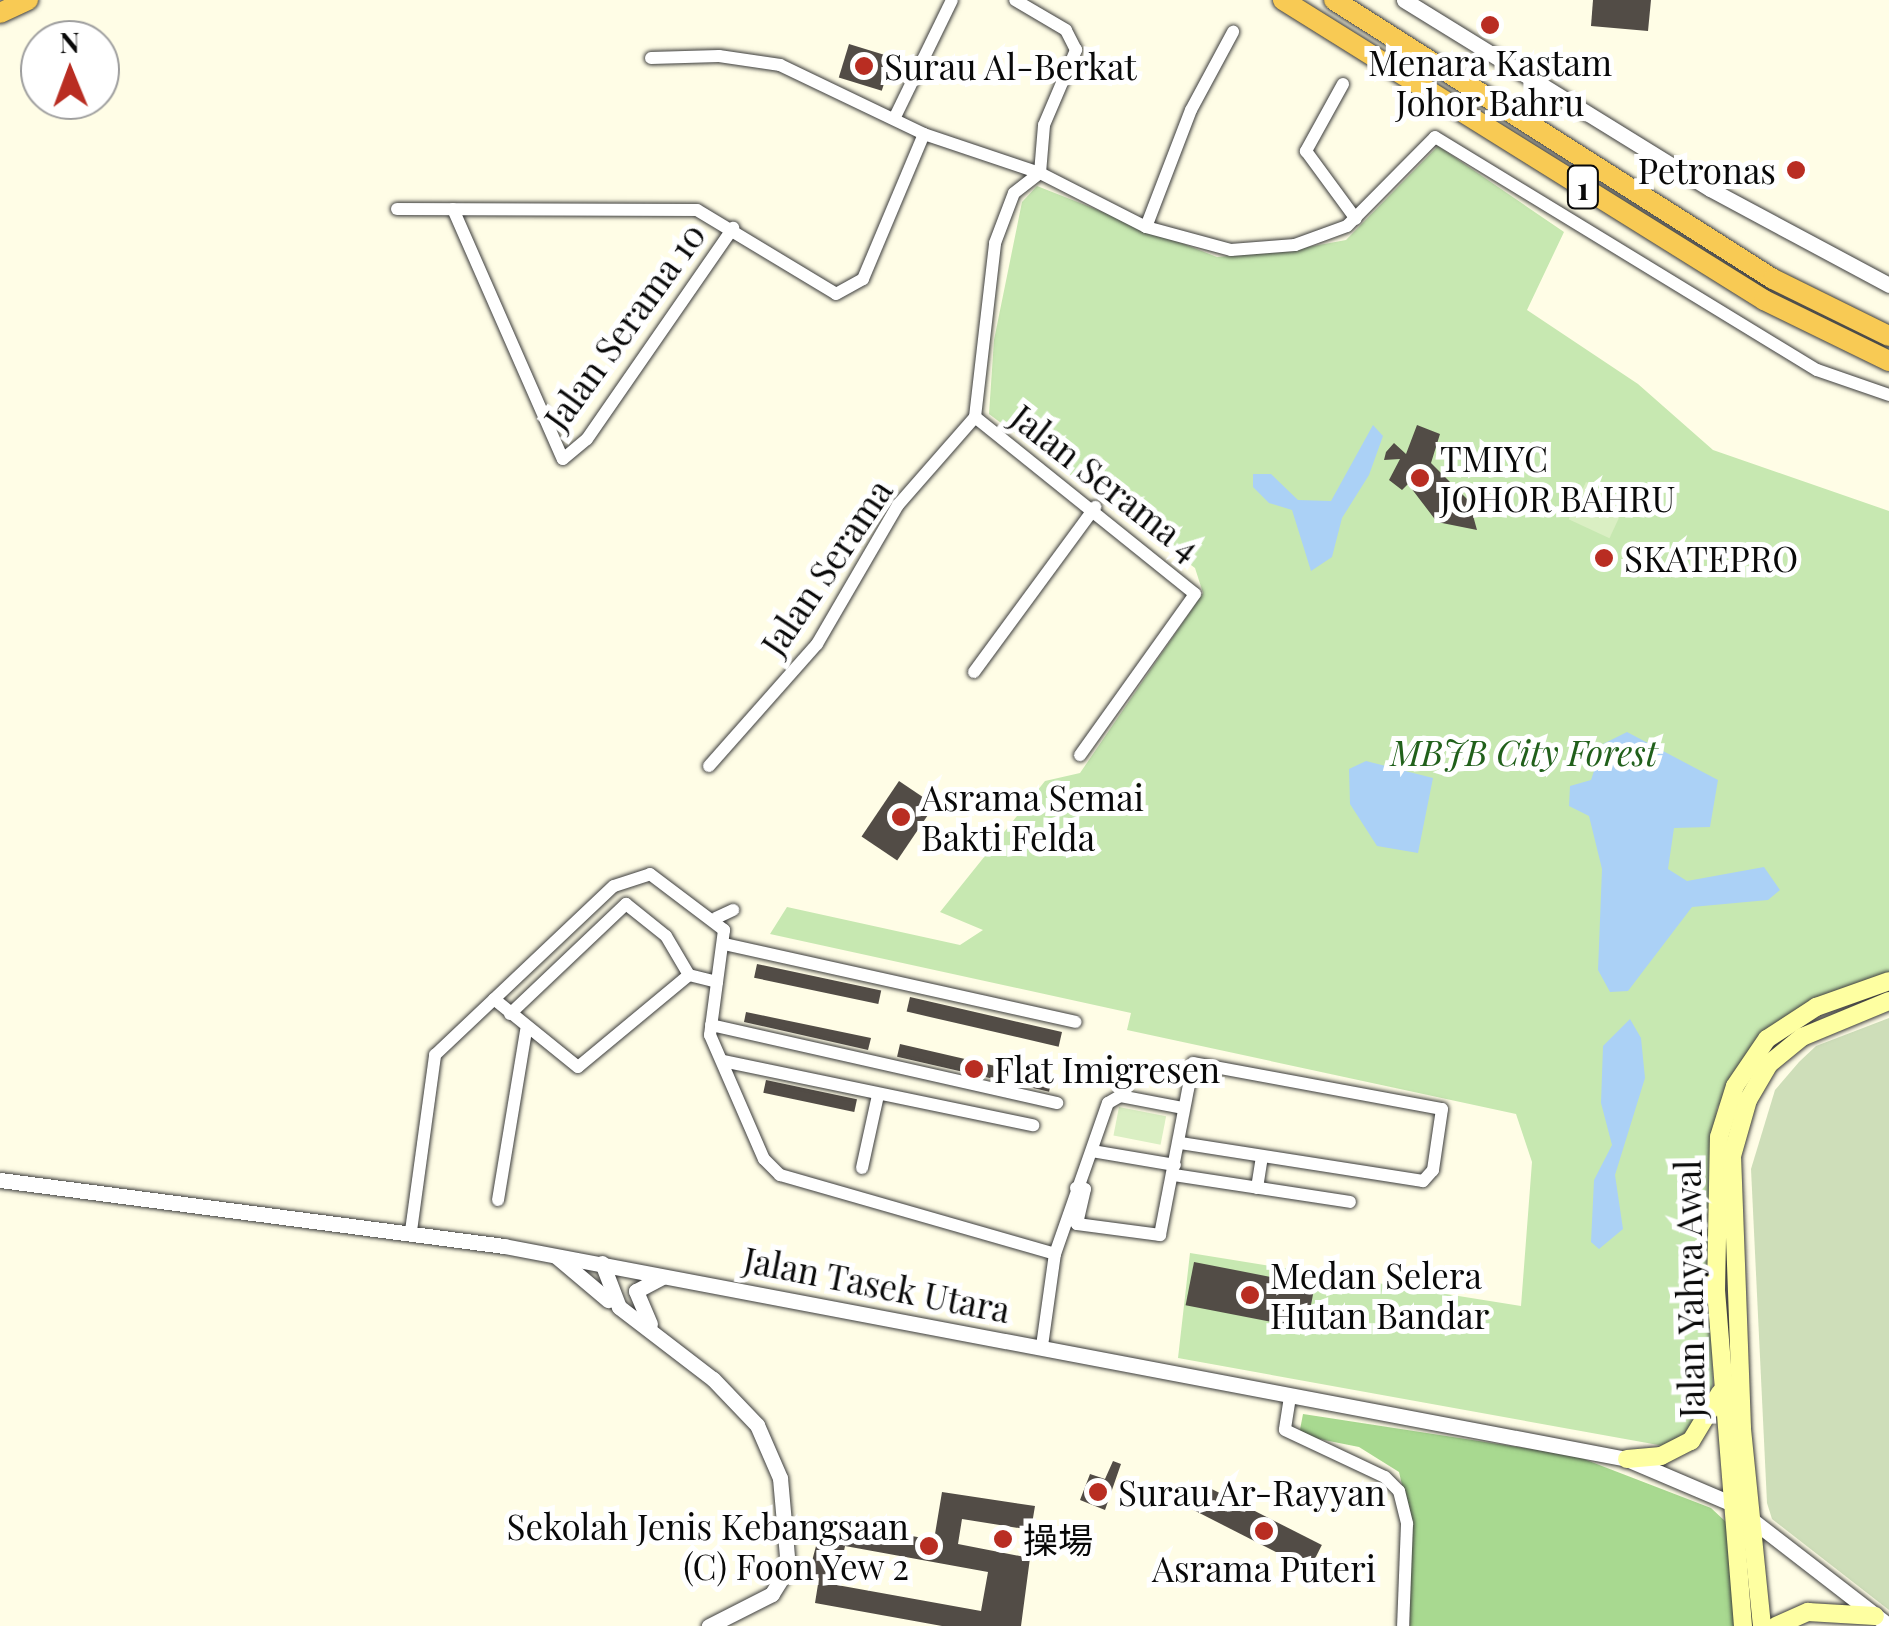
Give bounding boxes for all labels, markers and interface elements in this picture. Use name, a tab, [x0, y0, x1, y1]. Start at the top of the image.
marker: Menara Kastam Johor Bahru	[1479, 14, 1501, 36]
north arrow	[20, 20, 120, 120]
text: N	[59, 23, 80, 60]
place label: Menara Kastam Johor Bahru	[1368, 41, 1612, 123]
place label: Surau Al-Berkat	[884, 45, 1138, 87]
marker: Surau Al-Berkat	[853, 55, 875, 77]
place label: Petronas	[1638, 149, 1776, 191]
marker: Petronas	[1785, 159, 1807, 181]
road number: 1	[1566, 160, 1600, 214]
street label: Jalan Serama 10	[535, 214, 713, 438]
street label: Jalan Serama 4	[1003, 395, 1209, 569]
place label: TMIYC JOHOR BAHRU	[1440, 437, 1676, 519]
marker: TMIYC JOHOR BAHRU	[1409, 467, 1431, 489]
street label: Jalan Serama	[752, 471, 900, 663]
place label: SKATEPRO	[1624, 537, 1798, 579]
marker: SKATEPRO	[1593, 547, 1615, 569]
park label: MBJB City Forest	[1391, 731, 1657, 773]
place label: Asrama Semai Bakti Felda	[921, 776, 1144, 858]
marker: Asrama Semai Bakti Felda	[890, 806, 912, 828]
place label: Flat Imigresen	[994, 1048, 1221, 1090]
marker: Flat Imigresen	[963, 1058, 985, 1080]
street label: Jalan Yahya Awal	[1666, 1158, 1712, 1420]
street label: Jalan Tasek Utara	[740, 1237, 1014, 1331]
place label: Medan Selera Hutan Bandar	[1270, 1254, 1489, 1336]
marker: Medan Selera Hutan Bandar	[1239, 1284, 1261, 1306]
place label: Surau Ar-Rayyan	[1118, 1471, 1387, 1513]
marker: Surau Ar-Rayyan	[1087, 1481, 1109, 1503]
place label: Sekolah Jenis Kebangsaan (C) Foon Yew 2	[507, 1505, 909, 1587]
place label: 操場	[1023, 1518, 1093, 1560]
marker: Asrama Puteri	[1253, 1520, 1275, 1542]
marker: 操場	[992, 1528, 1014, 1550]
marker: Sekolah Jenis Kebangsaan (C) Foon Yew 2	[918, 1535, 940, 1557]
place label: Asrama Puteri	[1152, 1547, 1376, 1589]

